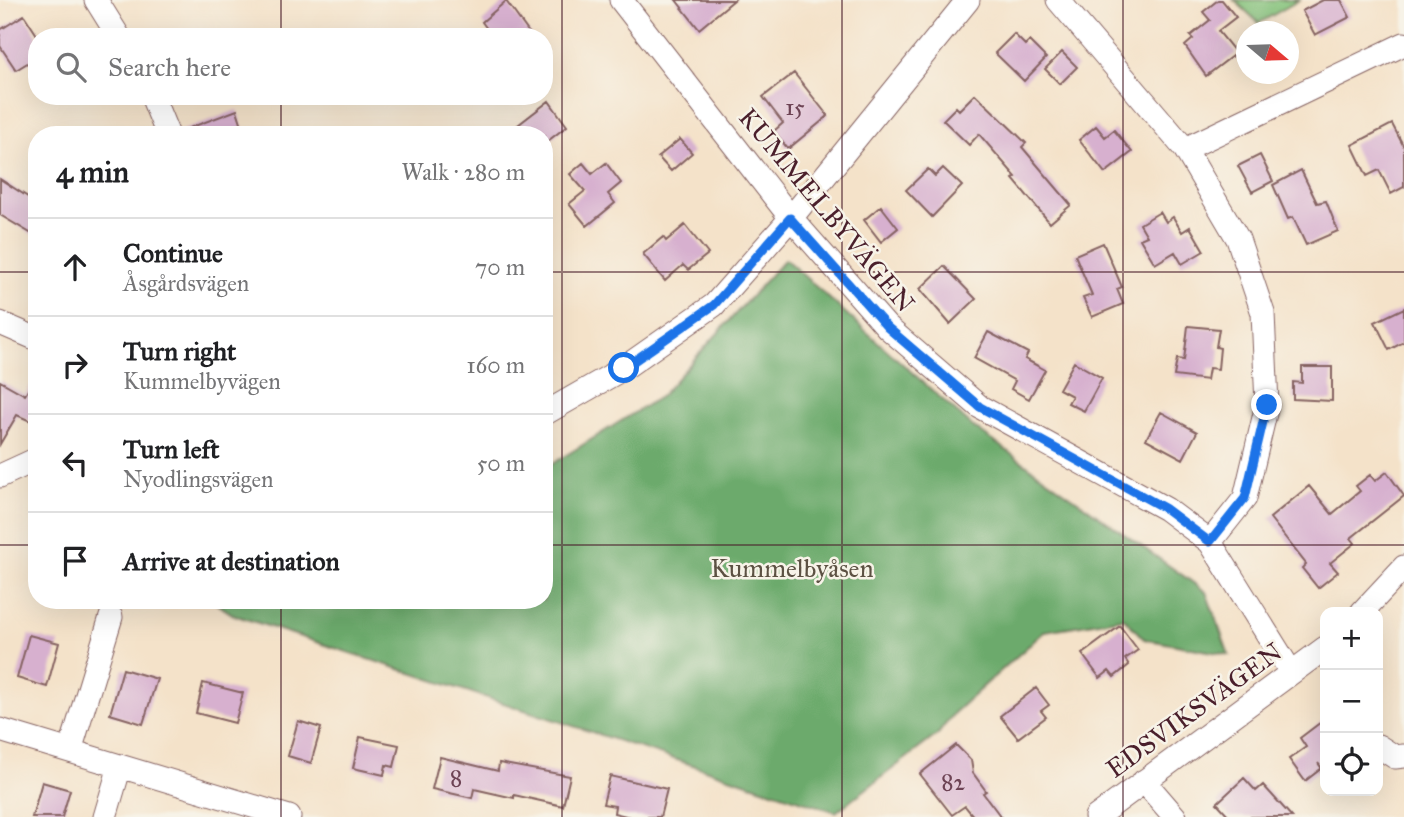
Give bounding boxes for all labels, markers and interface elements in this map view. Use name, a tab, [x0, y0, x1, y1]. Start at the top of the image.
north arrow	[1236, 21, 1299, 84]
search box	[28, 28, 553, 105]
icon: search	[52, 48, 90, 86]
text: Search here	[108, 51, 231, 83]
house number: 15	[785, 93, 805, 121]
street label: KUMMELBYVÄGEN	[732, 101, 922, 319]
text: 4 min	[56, 154, 129, 190]
text: Walk · 280 m	[401, 158, 525, 186]
text: Continue	[123, 237, 223, 269]
icon: ahead	[56, 248, 94, 286]
text: 70 m	[475, 253, 525, 281]
text: Åsgårdsvägen	[123, 269, 249, 297]
text: Turn right	[123, 335, 236, 367]
icon: right	[56, 346, 94, 384]
text: 160 m	[467, 351, 525, 379]
route start	[608, 352, 639, 383]
text: Kummelbyvägen	[123, 367, 281, 395]
route end	[1251, 389, 1282, 420]
text: Turn left	[123, 433, 219, 465]
icon: left	[56, 444, 94, 482]
text: 50 m	[477, 449, 525, 477]
text: Nyodlingsvägen	[123, 465, 274, 493]
icon: arrive	[56, 542, 94, 580]
text: Arrive at destination	[123, 545, 340, 577]
park label: Kummelbyåsen	[710, 552, 874, 584]
map controls	[1320, 607, 1383, 796]
button: +	[1320, 607, 1383, 670]
street label: EDSVIKSVÄGEN	[1100, 635, 1288, 785]
button: −	[1320, 670, 1383, 733]
button: locate	[1320, 733, 1383, 796]
house number: 8	[450, 764, 462, 792]
house number: 82	[941, 768, 965, 796]

